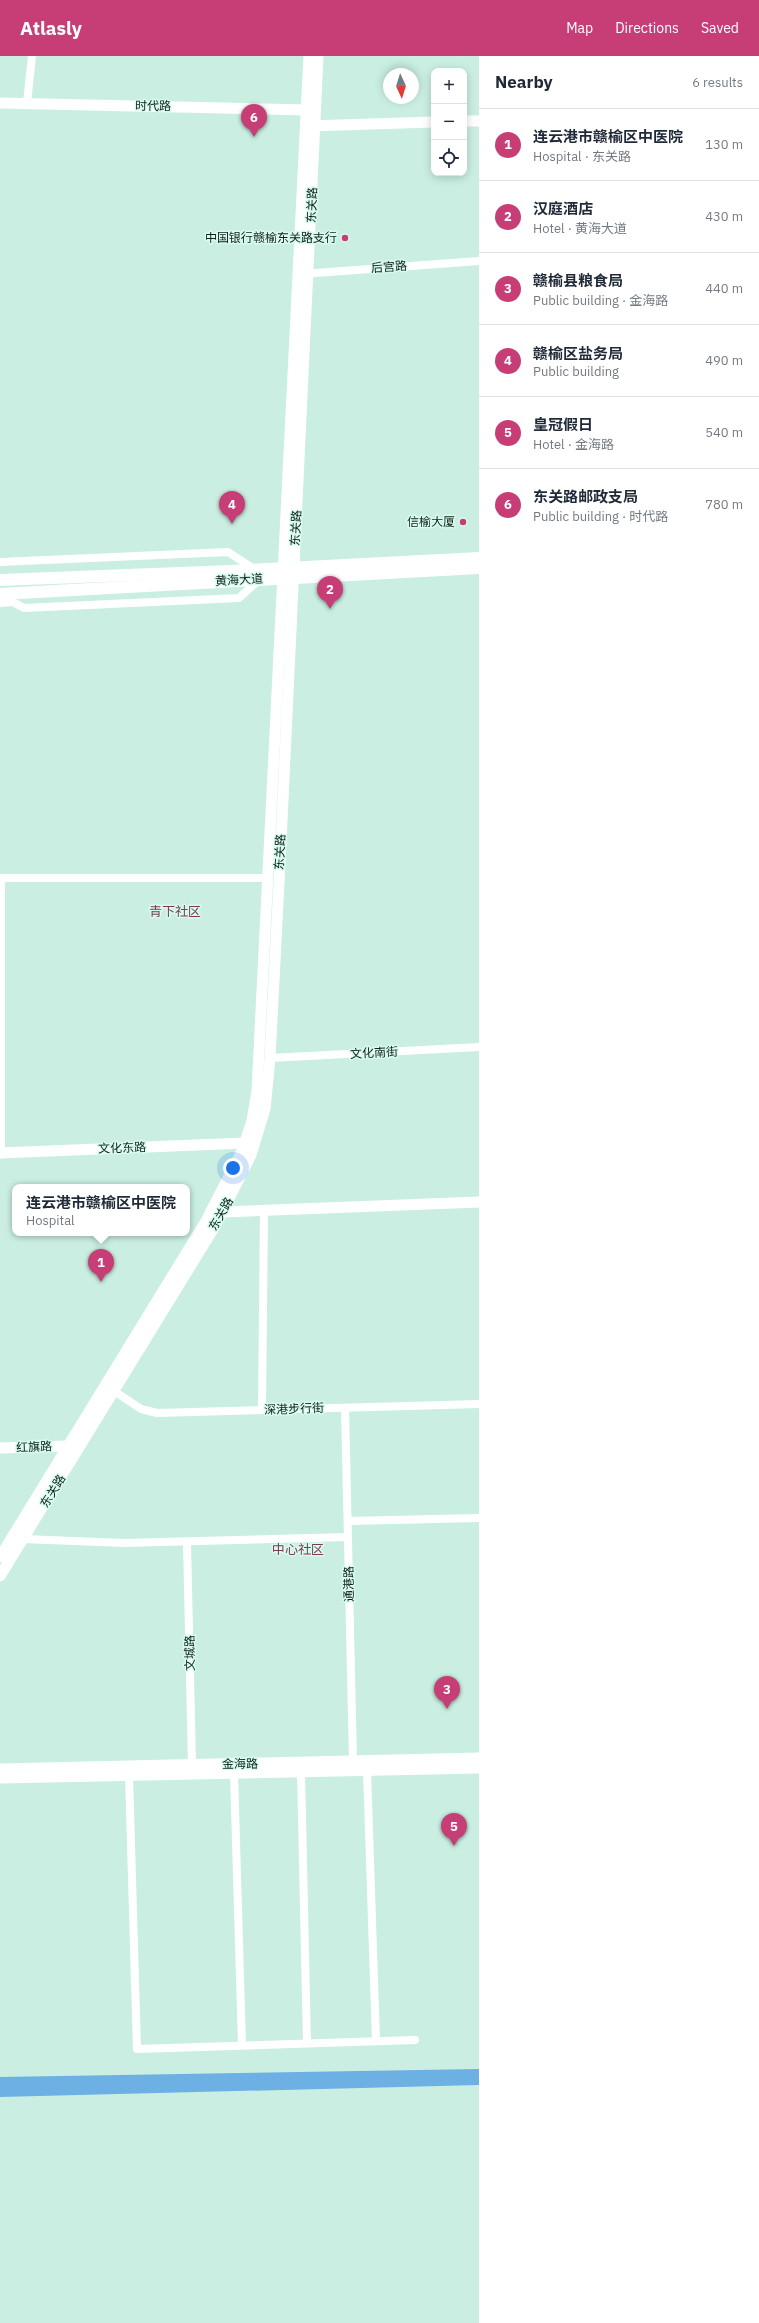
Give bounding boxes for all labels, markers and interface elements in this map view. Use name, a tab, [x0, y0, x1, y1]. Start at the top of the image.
text: Atlasly	[20, 16, 82, 40]
text: Map	[566, 19, 593, 37]
text: Directions	[615, 19, 679, 37]
text: Saved	[701, 19, 739, 37]
north arrow	[383, 68, 419, 104]
map controls	[431, 68, 467, 176]
button: +	[431, 68, 467, 104]
text: Nearby	[495, 71, 553, 93]
text: 6 results	[692, 74, 743, 91]
street label: 时代路	[135, 98, 171, 113]
pin: 6	[241, 104, 267, 137]
button: −	[431, 104, 467, 140]
text: 连云港市赣榆区中医院	[533, 127, 683, 146]
text: 1	[504, 136, 512, 153]
text: 130 m	[705, 136, 743, 153]
button: locate	[431, 140, 467, 176]
text: Hospital · 东关路	[533, 148, 631, 165]
street label: 东关路	[303, 187, 320, 223]
text: 汉庭酒店	[533, 199, 593, 218]
text: 2	[504, 208, 512, 225]
text: 430 m	[705, 208, 743, 225]
text: Hotel · 黄海大道	[533, 220, 627, 237]
place label: 中国银行赣榆东关路支行	[205, 230, 337, 245]
marker: 中国银行赣榆东关路支行	[340, 233, 350, 243]
street label: 后宫路	[370, 258, 407, 275]
text: 赣榆县粮食局	[533, 271, 623, 290]
text: 3	[504, 280, 512, 297]
text: 440 m	[705, 280, 743, 297]
text: Public building · 金海路	[533, 292, 668, 309]
text: 赣榆区盐务局	[533, 344, 623, 363]
text: 4	[504, 352, 512, 369]
text: 490 m	[705, 352, 743, 369]
text: Public building	[533, 363, 619, 380]
text: 皇冠假日	[533, 415, 593, 434]
text: 5	[504, 424, 512, 441]
text: 540 m	[705, 424, 743, 441]
text: Hotel · 金海路	[533, 436, 614, 453]
text: 东关路邮政支局	[533, 487, 638, 506]
pin: 4	[219, 491, 245, 524]
text: 6	[504, 496, 512, 513]
text: 780 m	[705, 496, 743, 513]
text: Public building · 时代路	[533, 508, 668, 525]
street label: 东关路	[287, 510, 304, 546]
place label: 信榆大厦	[407, 514, 455, 529]
marker: 信榆大厦	[458, 517, 468, 527]
street label: 黄海大道	[215, 571, 263, 588]
pin: 2	[317, 576, 343, 609]
street label: 东关路	[271, 834, 288, 870]
district label: 青下社区	[149, 903, 201, 920]
street label: 文化南街	[350, 1044, 398, 1061]
street label: 文化东路	[98, 1139, 146, 1156]
your location	[223, 1158, 243, 1178]
popup	[12, 1184, 190, 1236]
text: 连云港市赣榆区中医院	[26, 1193, 176, 1212]
street label: 东关路	[205, 1194, 236, 1233]
text: Hospital	[26, 1212, 75, 1229]
pin: 1	[88, 1249, 114, 1282]
street label: 深港步行街	[264, 1400, 324, 1417]
street label: 红旗路	[16, 1438, 52, 1455]
street label: 东关路	[37, 1471, 68, 1510]
district label: 中心社区	[272, 1541, 324, 1558]
street label: 通港路	[341, 1566, 356, 1602]
street label: 文城路	[182, 1635, 197, 1671]
pin: 3	[434, 1676, 460, 1709]
street label: 金海路	[222, 1756, 258, 1771]
pin: 5	[441, 1813, 467, 1846]

